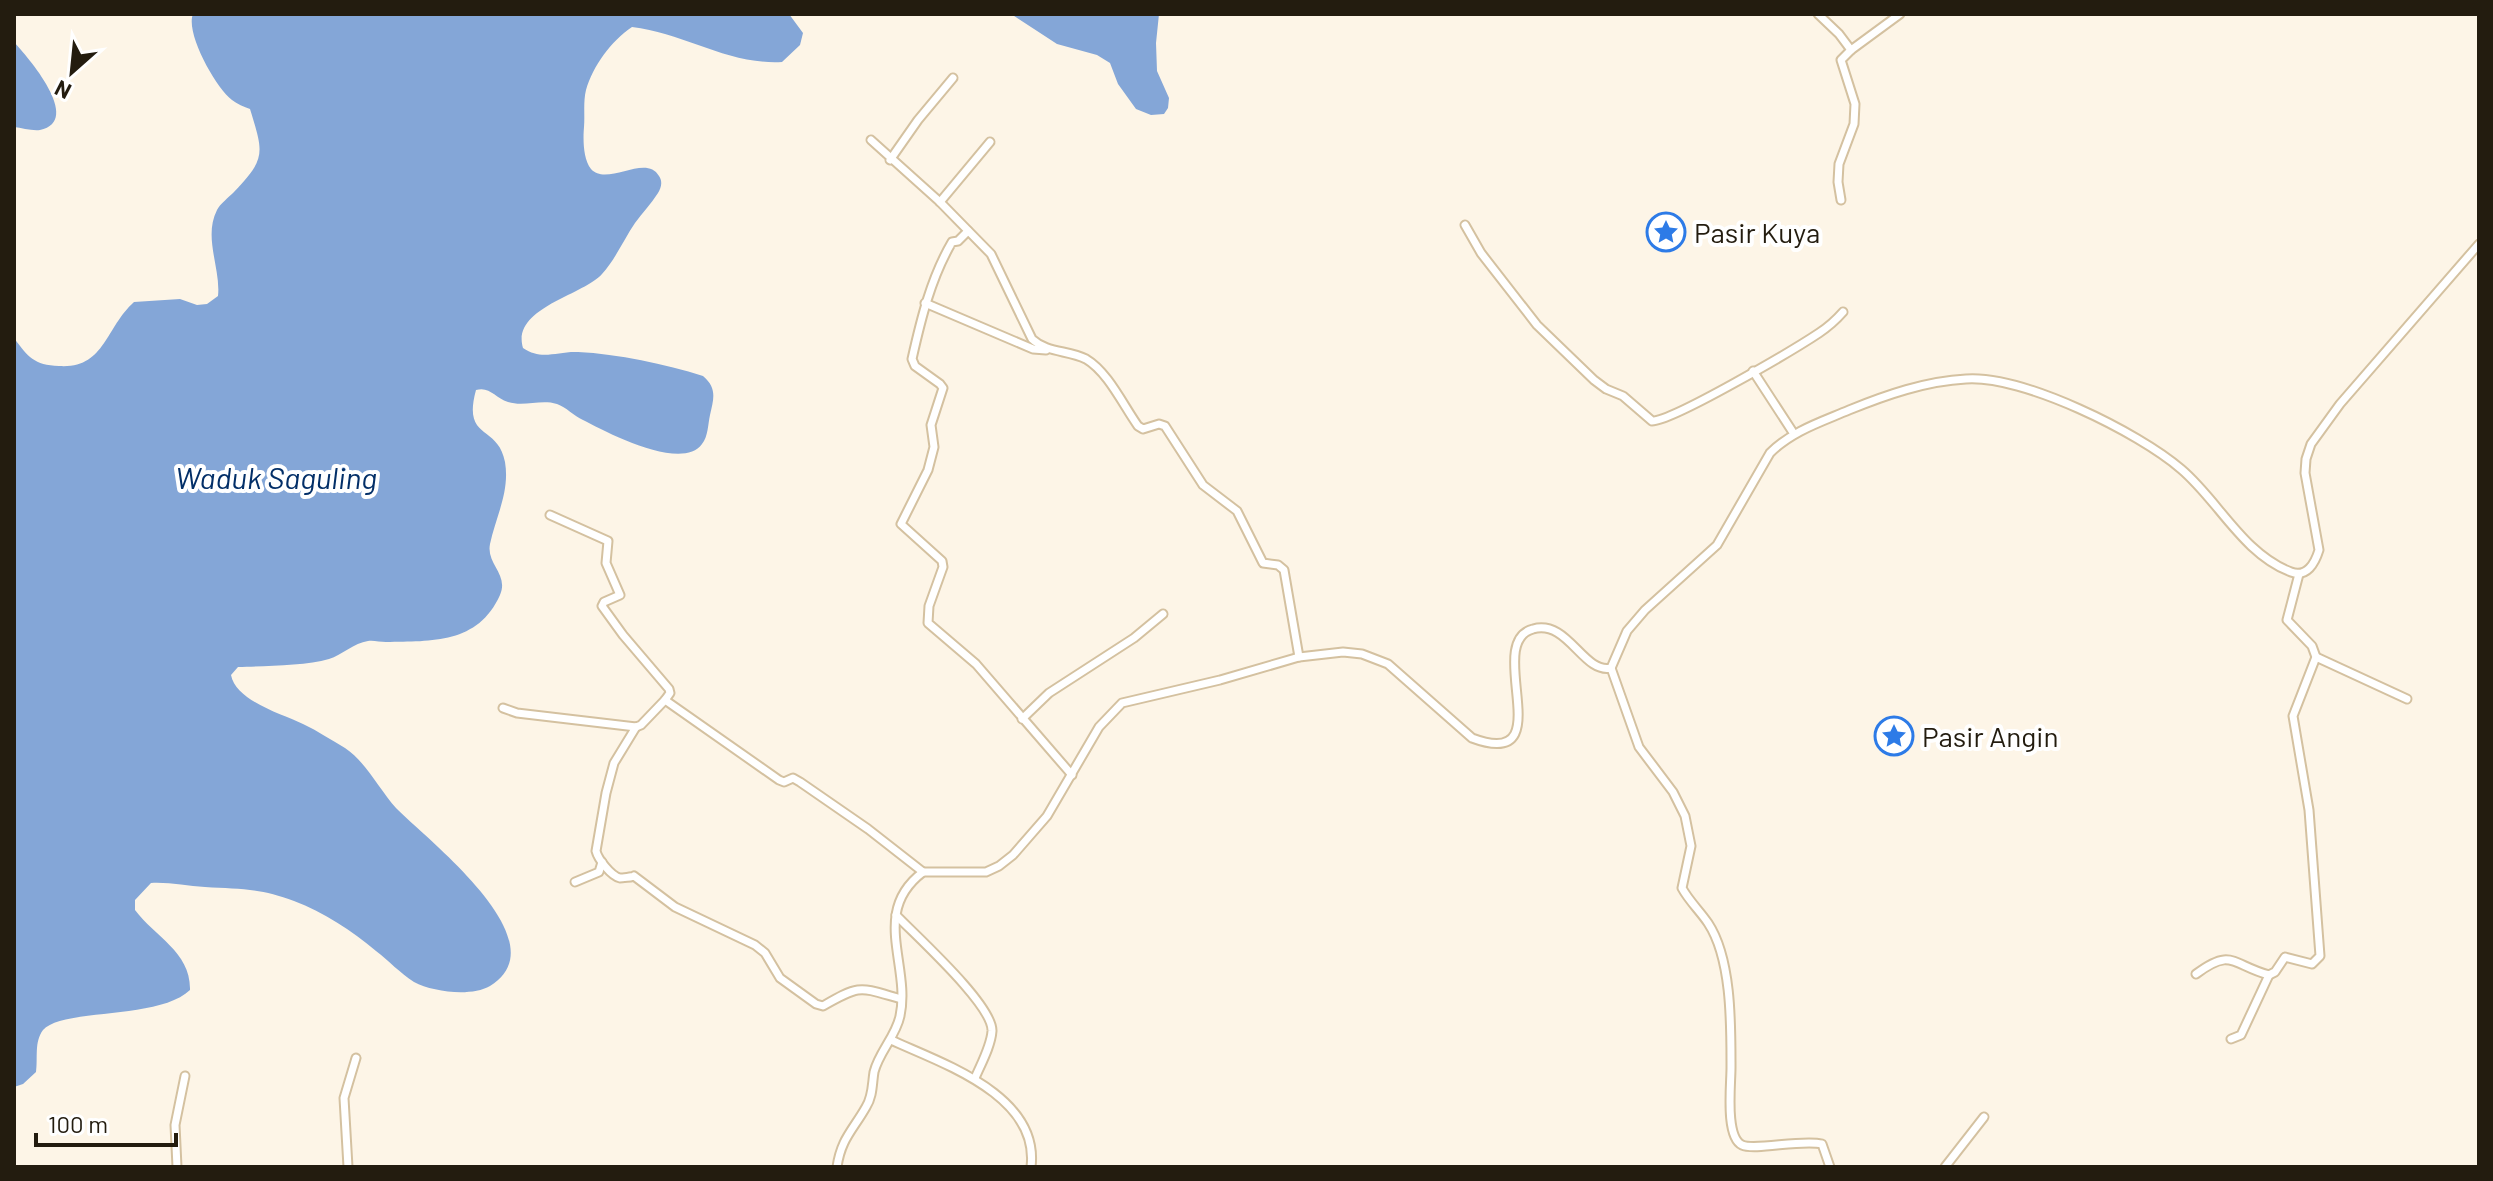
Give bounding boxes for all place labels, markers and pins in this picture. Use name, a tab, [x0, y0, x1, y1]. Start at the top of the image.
place icon: Pasir Kuya	[1645, 211, 1687, 253]
place label: Pasir Kuya	[1694, 215, 1820, 249]
place icon: Pasir Angin	[1873, 715, 1915, 757]
place label: Pasir Angin	[1922, 719, 2059, 753]

